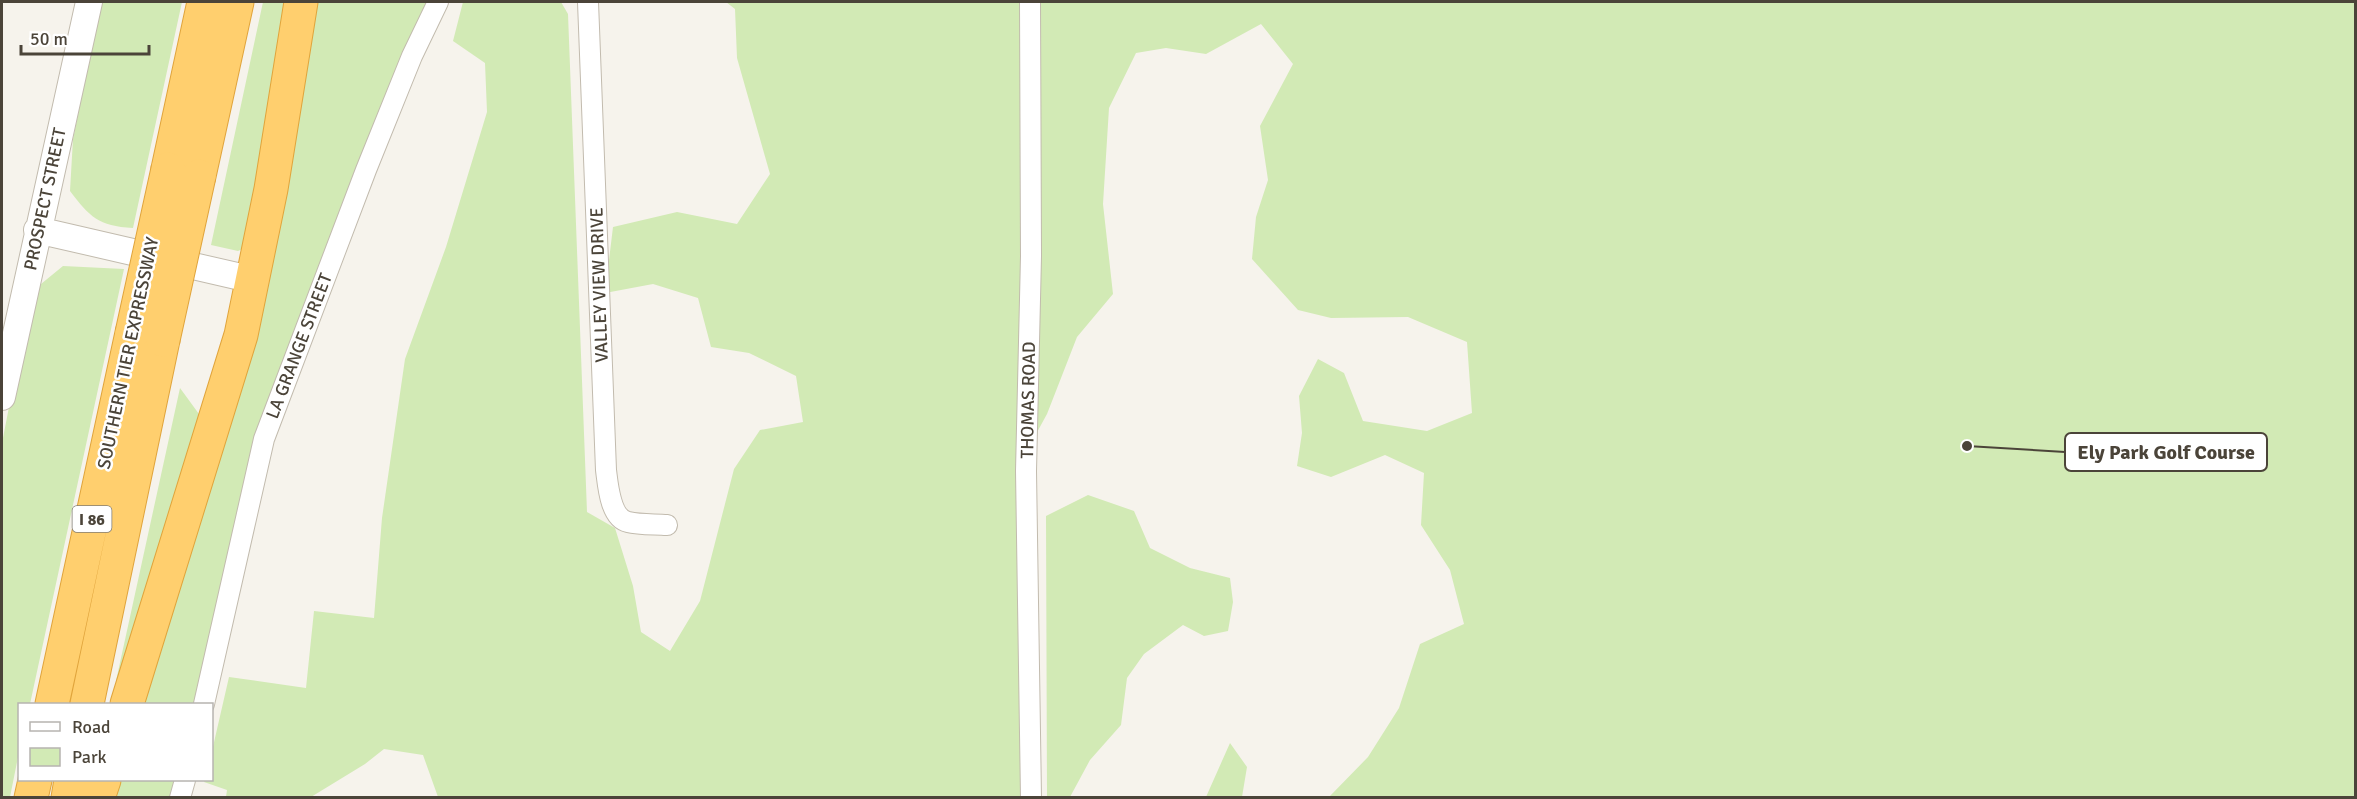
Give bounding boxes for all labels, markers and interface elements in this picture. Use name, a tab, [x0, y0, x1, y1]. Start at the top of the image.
scale bar	[21, 18, 148, 56]
text: 50 m	[30, 28, 68, 50]
street label: PROSPECT STREET	[19, 126, 71, 272]
street label: VALLEY VIEW DRIVE	[585, 207, 613, 363]
street label: SOUTHERN TIER EXPRESSWAY	[93, 235, 163, 471]
street label: LA GRANGE STREET	[261, 270, 337, 422]
street label: THOMAS ROAD	[1016, 341, 1040, 459]
callout: Ely Park Golf Course	[2065, 433, 2267, 471]
text: Ely Park Golf Course	[2077, 440, 2255, 465]
road number: I 86	[72, 506, 112, 532]
legend	[18, 703, 213, 781]
text: Road	[72, 716, 111, 738]
text: Park	[72, 746, 107, 768]

